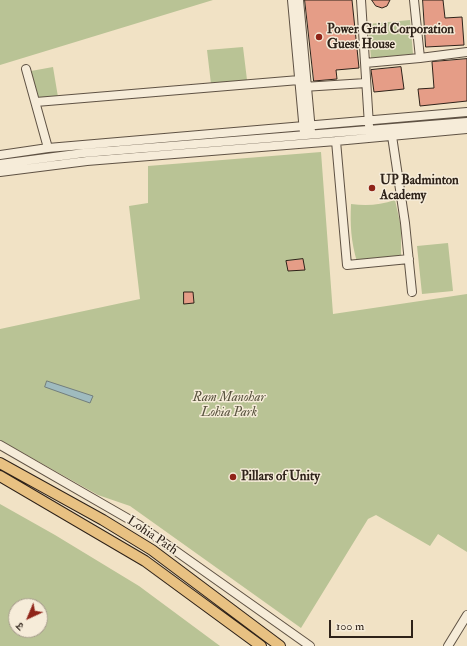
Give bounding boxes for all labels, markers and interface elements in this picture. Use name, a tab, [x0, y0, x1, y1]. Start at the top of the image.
place label: Power Grid Corporation Guest House	[327, 22, 454, 53]
marker: Power Grid Corporation Guest House	[314, 32, 324, 42]
place label: UP Badminton Academy	[380, 173, 459, 204]
marker: UP Badminton Academy	[367, 183, 377, 193]
park label: Ram Manohar Lohia Park	[193, 390, 265, 421]
place label: Pillars of Unity	[241, 469, 320, 485]
marker: Pillars of Unity	[228, 472, 238, 482]
street label: Lohia Path	[124, 513, 180, 559]
north arrow	[8, 598, 48, 638]
scale bar	[331, 612, 415, 638]
text: 100 m	[336, 619, 364, 634]
text: उ	[13, 620, 27, 633]

